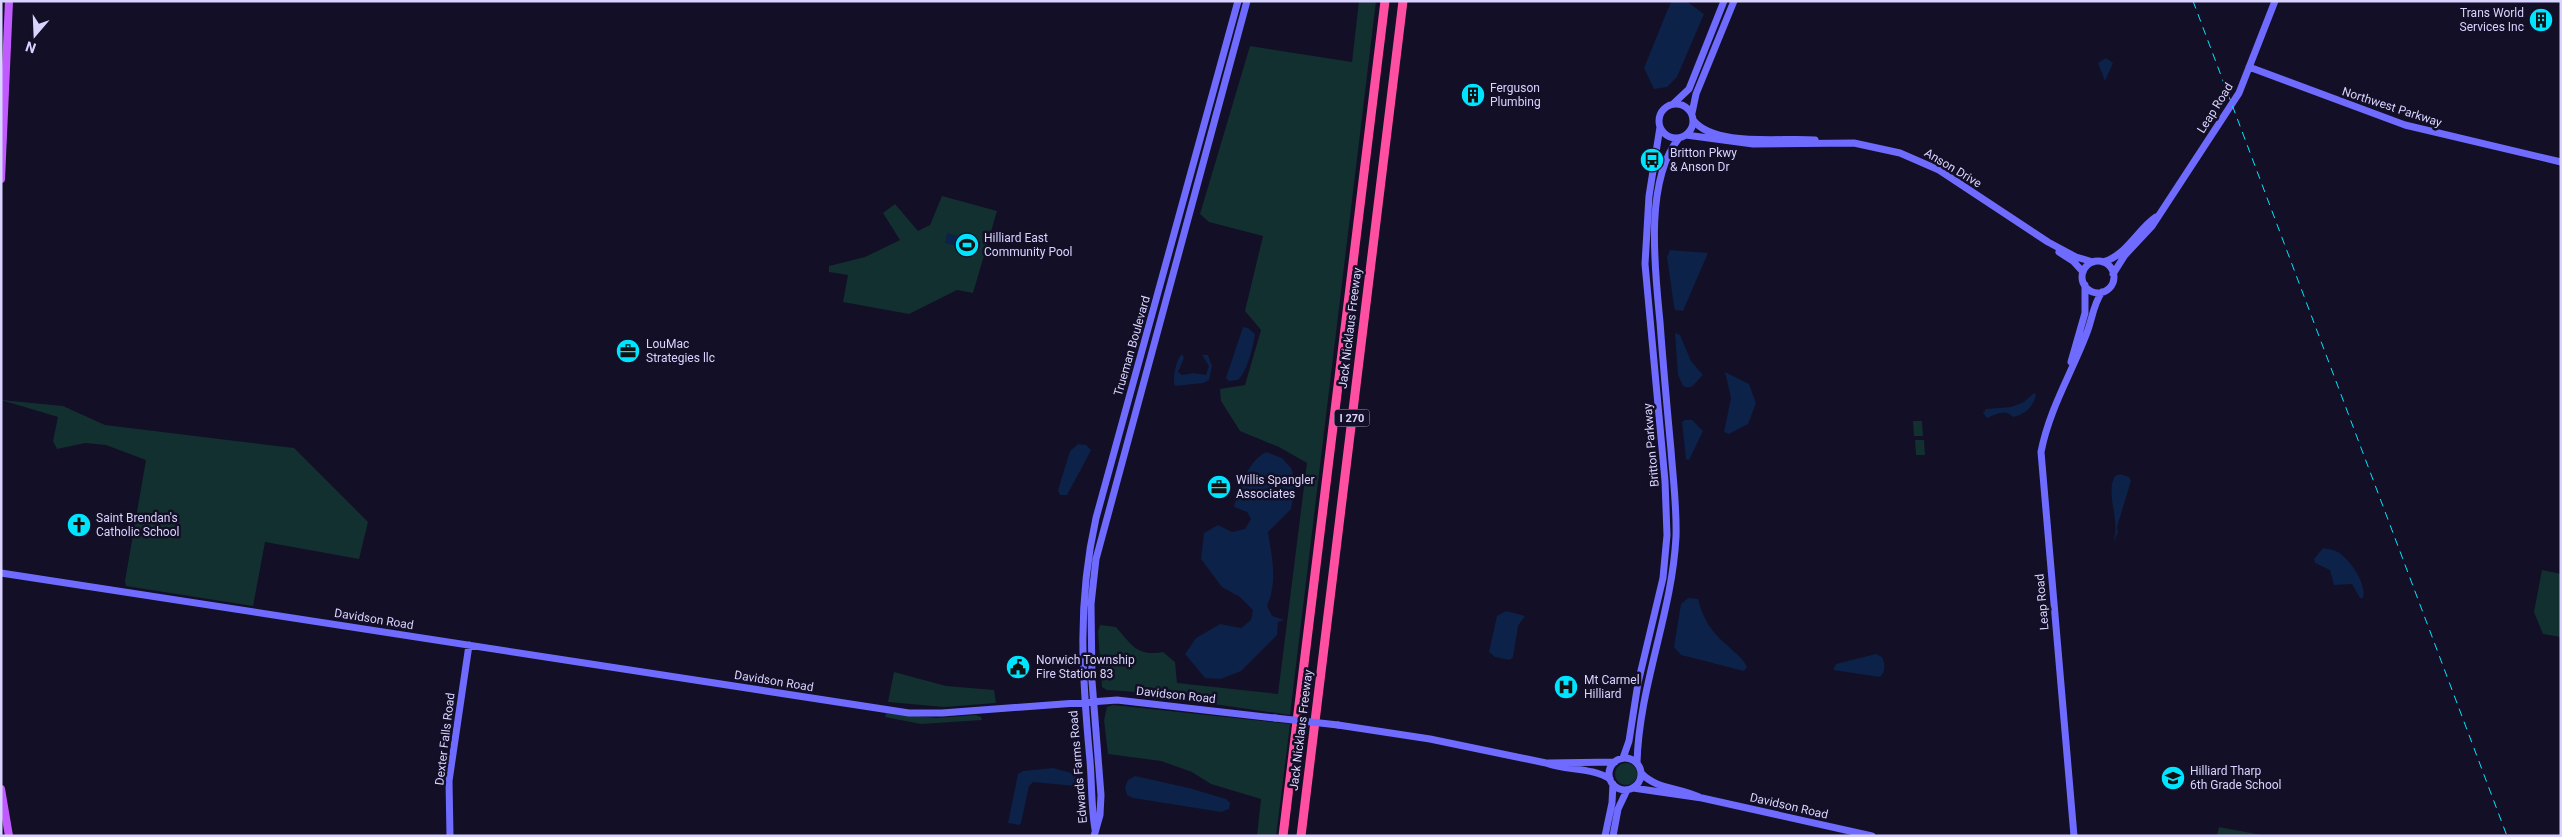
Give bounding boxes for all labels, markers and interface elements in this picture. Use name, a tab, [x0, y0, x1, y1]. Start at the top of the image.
place label: Trans World Services Inc	[2460, 6, 2524, 34]
building icon: Trans World Services Inc	[2528, 7, 2554, 33]
north arrow	[10, 10, 60, 60]
text: N	[23, 38, 38, 56]
street label: Leap Road	[2194, 80, 2236, 136]
place label: Ferguson Plumbing	[1490, 81, 1541, 109]
building icon: Ferguson Plumbing	[1460, 82, 1486, 108]
street label: Northwest Parkway	[2340, 84, 2444, 130]
place label: Britton Pkwy & Anson Dr	[1670, 146, 1737, 174]
street label: Anson Drive	[1922, 146, 1984, 190]
bus stop icon: Britton Pkwy & Anson Dr	[1639, 147, 1665, 173]
place label: Hilliard East Community Pool	[984, 231, 1073, 259]
sports icon: Hilliard East Community Pool	[954, 232, 980, 258]
street label: Jack Nicklaus Freeway	[1336, 266, 1364, 389]
street label: Trueman Boulevard	[1111, 294, 1153, 398]
place label: LouMac Strategies llc	[646, 337, 715, 365]
office icon: LouMac Strategies llc	[615, 338, 641, 364]
street label: Britton Parkway	[1640, 402, 1662, 487]
road number: I 270	[1334, 409, 1370, 426]
place label: Willis Spangler Associates	[1236, 473, 1315, 501]
office icon: Willis Spangler Associates	[1206, 474, 1232, 500]
place label: Saint Brendan's Catholic School	[96, 511, 179, 539]
church icon: Saint Brendan's Catholic School	[66, 512, 92, 538]
street label: Leap Road	[2033, 573, 2051, 631]
street label: Davidson Road	[333, 606, 415, 632]
place label: Norwich Township Fire Station 83	[1036, 653, 1135, 681]
public building icon: Norwich Township Fire Station 83	[1005, 654, 1031, 680]
street label: Davidson Road	[733, 668, 815, 694]
street label: Jack Nicklaus Freeway	[1287, 668, 1315, 791]
place label: Mt Carmel Hilliard	[1584, 673, 1640, 701]
hospital icon: Mt Carmel Hilliard	[1553, 674, 1579, 700]
street label: Davidson Road	[1135, 684, 1217, 706]
street label: Dexter Falls Road	[432, 692, 458, 786]
street label: Edwards Farms Road	[1066, 710, 1090, 824]
place label: Hilliard Tharp 6th Grade School	[2190, 764, 2282, 792]
school or university icon: Hilliard Tharp 6th Grade School	[2160, 765, 2186, 791]
street label: Davidson Road	[1748, 790, 1830, 822]

